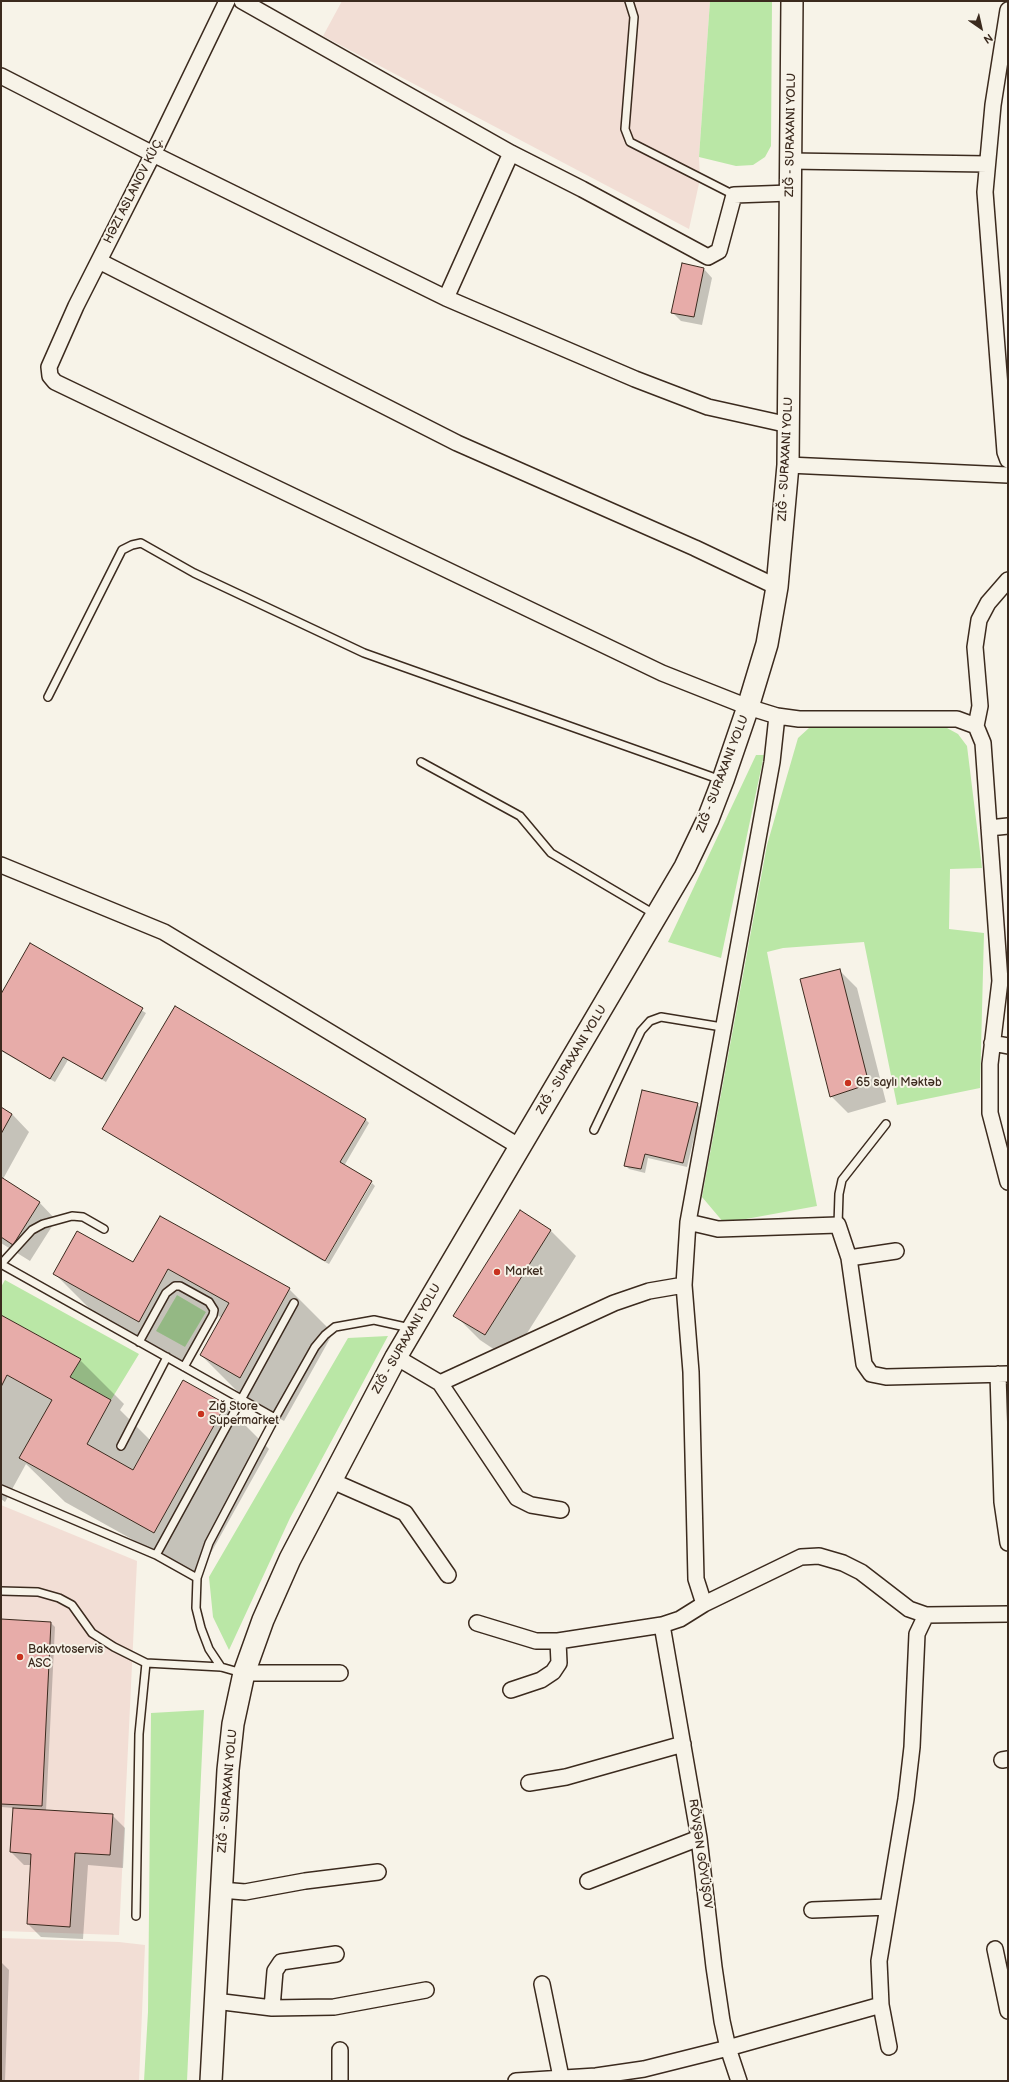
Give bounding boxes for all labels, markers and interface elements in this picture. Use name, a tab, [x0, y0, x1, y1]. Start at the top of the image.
north arrow	[961, 8, 1001, 48]
text: N	[981, 31, 995, 46]
street label: ZIĞ - SURAXANI YOLU	[783, 73, 799, 197]
street label: HƏZI ASLANOV KÜÇ.	[101, 136, 167, 246]
street label: ZIĞ - SURAXANI YOLU	[776, 397, 796, 521]
street label: ZIĞ - SURAXANI YOLU	[694, 713, 752, 835]
street label: ZIĞ - SURAXANI YOLU	[534, 1003, 610, 1117]
place label: 65 saylı Məktəb	[856, 1076, 942, 1090]
marker: 65 saylı Məktəb	[843, 1078, 853, 1088]
place label: Market	[505, 1265, 543, 1279]
marker: Market	[492, 1267, 502, 1277]
street label: ZIĞ - SURAXANI YOLU	[370, 1282, 444, 1396]
place label: Zığ Store Supermarket	[209, 1400, 279, 1428]
marker: Zığ Store Supermarket	[196, 1409, 206, 1419]
place label: Bakavtoservis ASC	[28, 1643, 103, 1671]
marker: Bakavtoservis ASC	[15, 1652, 25, 1662]
street label: ZIĞ - SURAXANI YOLU	[215, 1729, 241, 1853]
street label: RÖVŞƏN GÖYÜŞOV	[685, 1798, 715, 1910]

